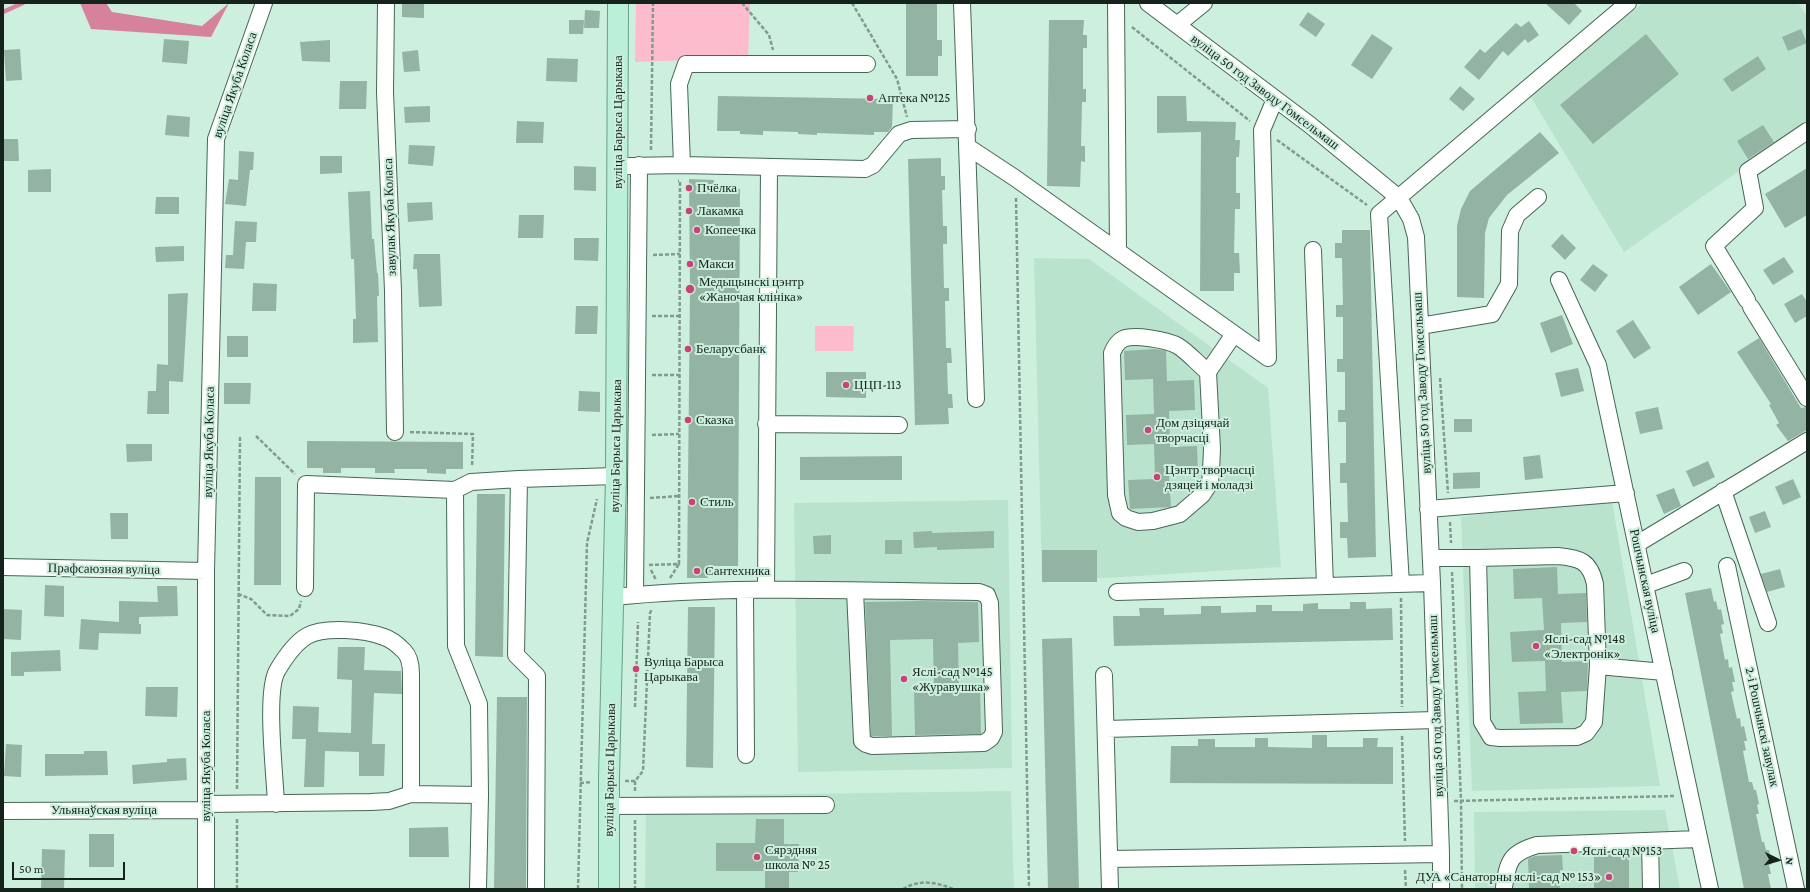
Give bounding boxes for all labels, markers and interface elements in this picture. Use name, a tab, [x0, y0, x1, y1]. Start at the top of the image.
street label: вуліца Якуба Коласа	[210, 30, 260, 140]
street label: вуліца 50 год Заводу Гомсельмаш	[1188, 31, 1342, 153]
street label: вуліца Барыса Царыкава	[610, 55, 626, 189]
place label: Аптека №125	[878, 90, 950, 106]
marker: Аптека №125	[865, 93, 875, 103]
street label: завулак Якуба Коласа	[380, 158, 400, 276]
place label: Пчёлка	[697, 180, 737, 196]
marker: Пчёлка	[684, 183, 694, 193]
place label: Лакамка	[697, 203, 744, 219]
marker: Лакамка	[684, 206, 694, 216]
place label: Копеечка	[705, 222, 756, 238]
marker: Копеечка	[692, 225, 702, 235]
place label: Макси	[698, 256, 734, 272]
marker: Макси	[685, 259, 695, 269]
place label: Медыцынскі цэнтр «Жаночая клініка»	[699, 274, 804, 305]
marker: Медыцынскі цэнтр «Жаночая клініка»	[684, 283, 696, 295]
street label: вуліца 50 год Заводу Гомсельмаш	[1409, 292, 1435, 474]
place label: Беларусбанк	[696, 341, 766, 357]
marker: Беларусбанк	[683, 344, 693, 354]
place label: ЦЦП-113	[854, 377, 902, 393]
street label: вуліца Барыса Царыкава	[607, 379, 625, 513]
marker: ЦЦП-113	[841, 380, 851, 390]
street label: вуліца Якуба Коласа	[200, 386, 218, 498]
place label: Сказка	[696, 412, 734, 428]
marker: Сказка	[683, 415, 693, 425]
place label: Дом дзіцячай творчасці	[1156, 415, 1230, 446]
marker: Дом дзіцячай творчасці	[1143, 425, 1153, 435]
place label: Цэнтр творчасці дзяцей і моладзі	[1165, 462, 1255, 493]
marker: Цэнтр творчасці дзяцей і моладзі	[1152, 472, 1162, 482]
place label: Стиль	[700, 494, 734, 510]
marker: Стиль	[687, 497, 697, 507]
street label: Рошчынская вуліца	[1626, 527, 1664, 635]
street label: Прафсаюзная вуліца	[48, 560, 160, 578]
place label: Сантехника	[705, 563, 770, 579]
marker: Сантехника	[692, 566, 702, 576]
street label: вуліца 50 год Заводу Гомсельмаш	[1425, 615, 1447, 797]
place label: Яслі-сад №148 «Электронік»	[1544, 631, 1626, 662]
marker: Яслі-сад №148 «Электронік»	[1531, 641, 1541, 651]
place label: Вуліца Барыса Царыкава	[644, 654, 724, 685]
marker: Вуліца Барыса Царыкава	[631, 664, 641, 674]
place label: Яслі-сад №145 «Журавушка»	[912, 664, 993, 695]
street label: 2-і Рошчынскі завулак	[1742, 666, 1782, 788]
marker: Яслі-сад №145 «Журавушка»	[899, 674, 909, 684]
street label: вуліца Барыса Царыкава	[601, 703, 619, 837]
street label: вуліца Якуба Коласа	[198, 710, 214, 822]
street label: Ульянаўская вуліца	[51, 802, 157, 818]
north arrow	[1758, 840, 1798, 880]
place label: Сярэдняя школа № 25	[765, 842, 830, 873]
place label: Яслі-сад №153	[1582, 843, 1662, 859]
marker: Яслі-сад №153	[1569, 846, 1579, 856]
marker: Сярэдняя школа № 25	[752, 852, 762, 862]
scale bar	[14, 854, 127, 880]
text: N	[1784, 857, 1796, 865]
text: 50 m	[19, 862, 43, 876]
place label: ДУА «Санаторны яслі-сад № 153»	[1416, 869, 1601, 885]
marker: ДУА «Санаторны яслі-сад № 153»	[1604, 872, 1614, 882]

